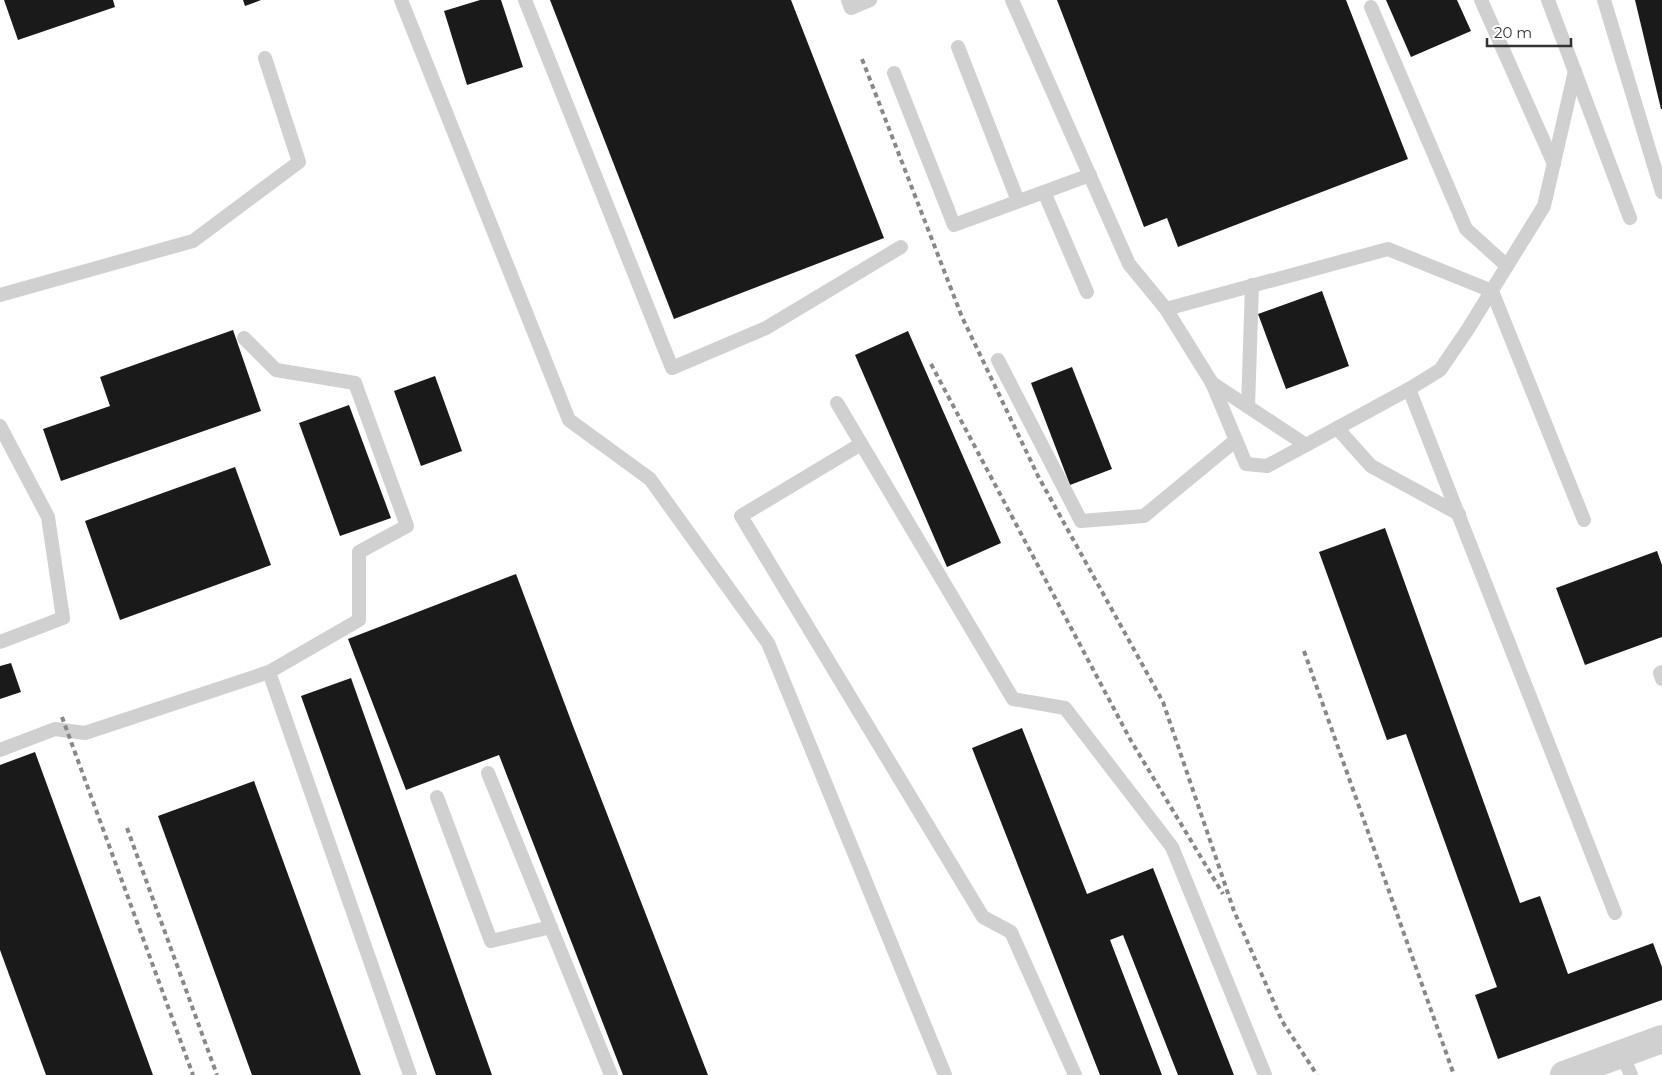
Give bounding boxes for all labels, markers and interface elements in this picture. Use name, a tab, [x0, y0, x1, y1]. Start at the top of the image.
scale bar	[1487, 15, 1571, 47]
text: 20 m	[1494, 23, 1532, 42]

